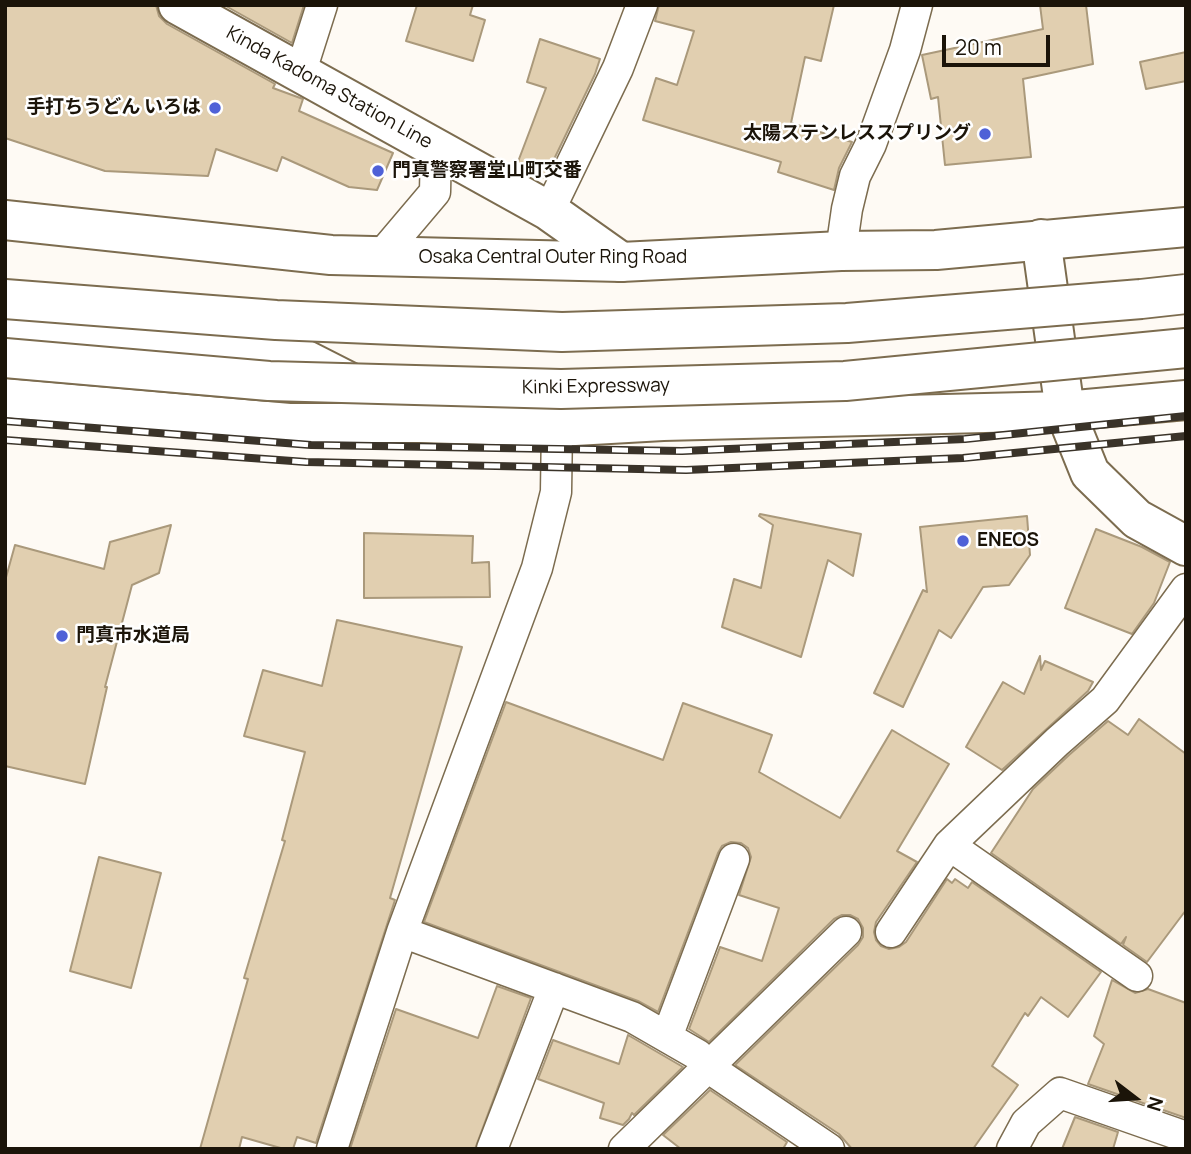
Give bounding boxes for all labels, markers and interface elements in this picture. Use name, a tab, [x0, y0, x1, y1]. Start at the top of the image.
scale bar	[946, 21, 1054, 65]
street label: Kinda Kadoma Station Line	[222, 22, 436, 154]
text: 20 m	[955, 33, 1002, 61]
place label: 手打ちうどん いろは	[26, 97, 201, 119]
marker: 手打ちうどん いろは	[207, 100, 223, 116]
place label: 太陽ステンレススプリング	[743, 123, 971, 145]
marker: 太陽ステンレススプリング	[977, 126, 993, 142]
place label: 門真警察署堂山町交番	[392, 160, 582, 182]
marker: 門真警察署堂山町交番	[370, 163, 386, 179]
street label: Osaka Central Outer Ring Road	[419, 247, 687, 269]
street label: Kinki Expressway	[522, 374, 670, 400]
place label: ENEOS	[977, 530, 1039, 552]
marker: ENEOS	[955, 533, 971, 549]
place label: 門真市水道局	[76, 625, 190, 647]
marker: 門真市水道局	[54, 628, 70, 644]
north arrow	[1100, 1063, 1170, 1133]
text: N	[1141, 1094, 1170, 1114]

